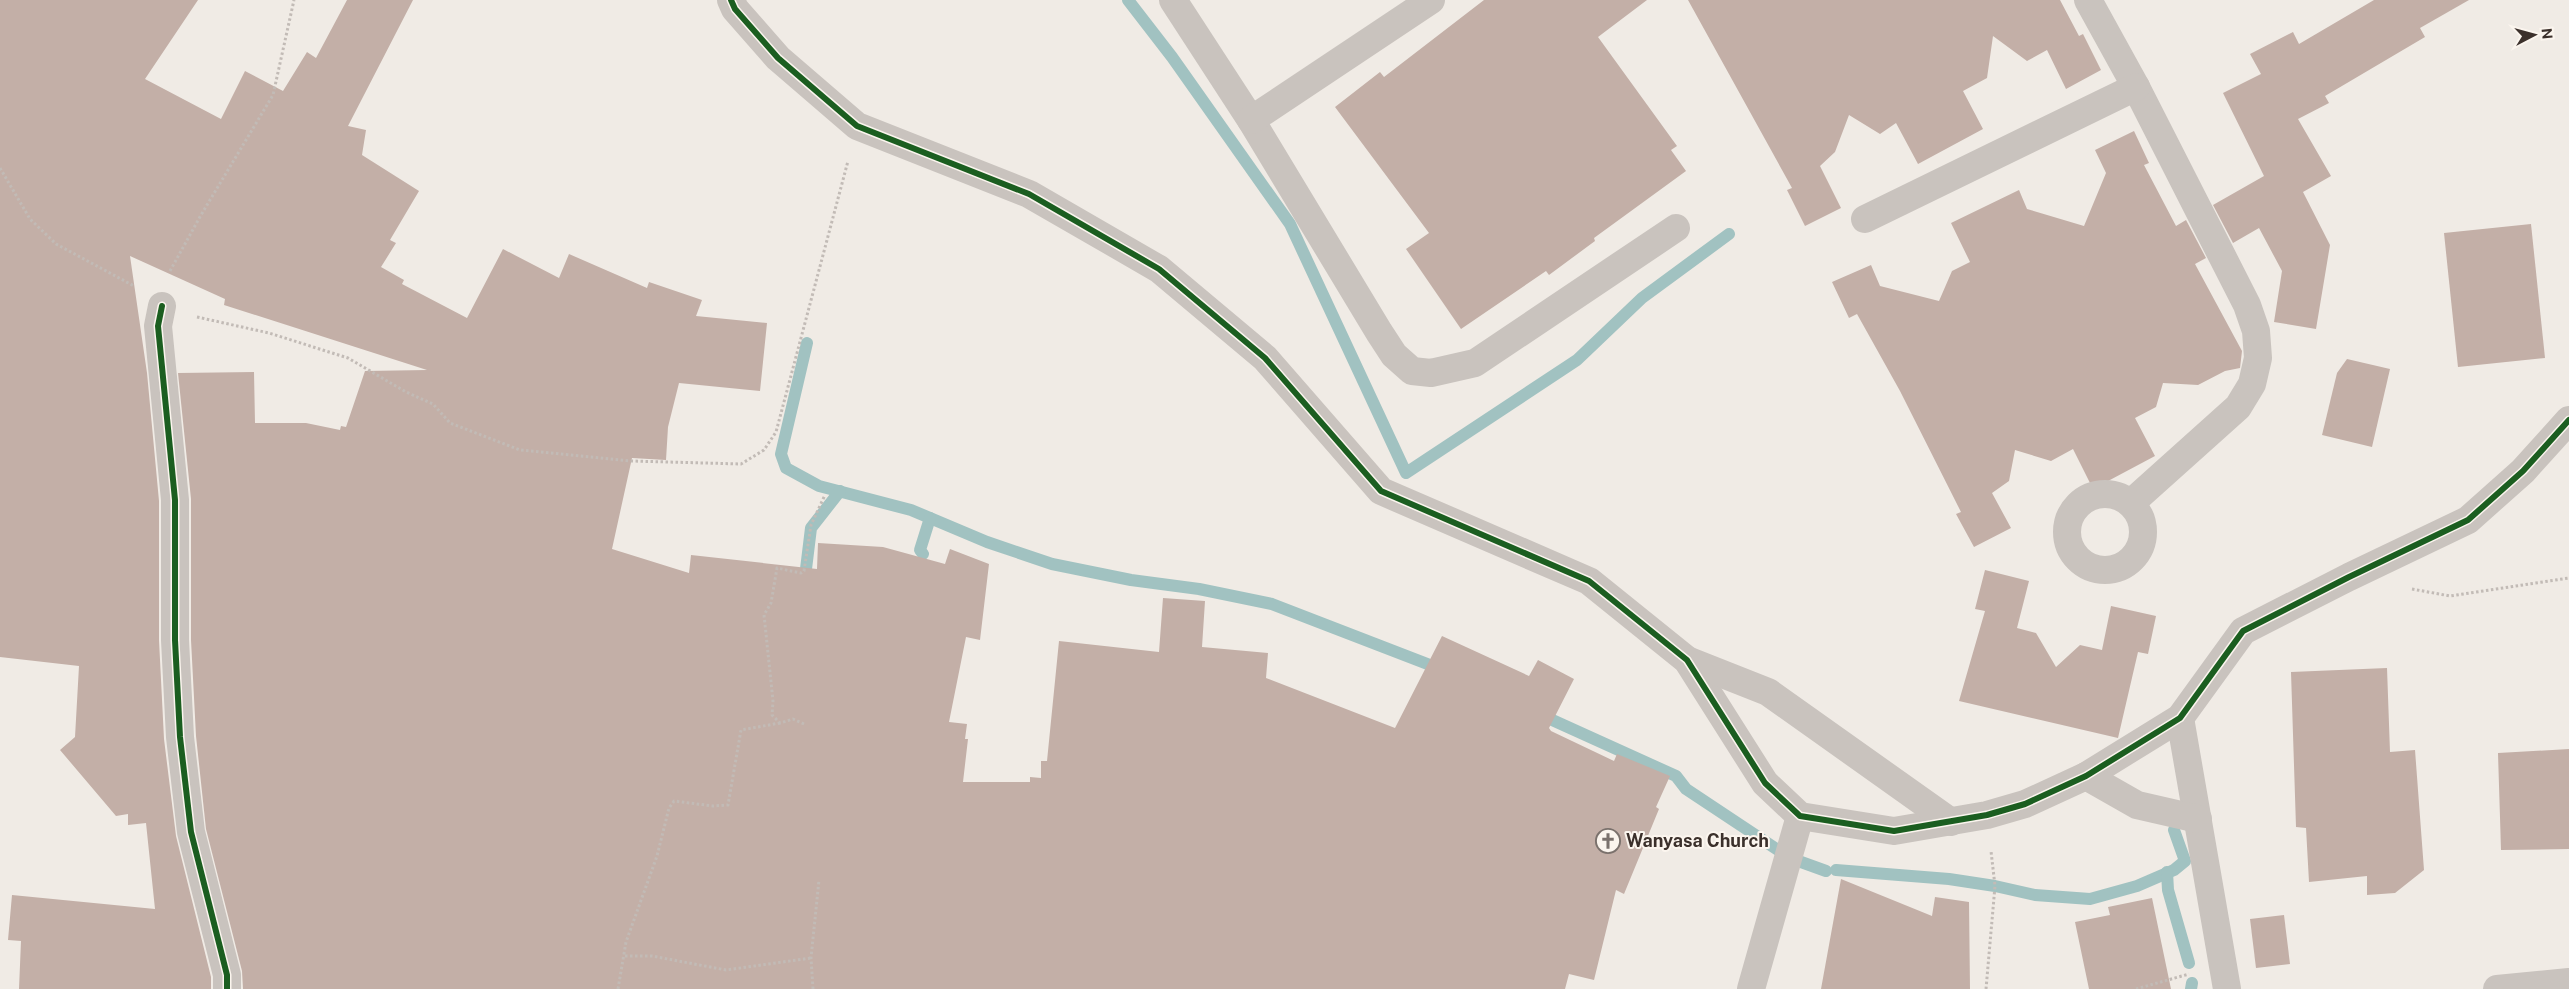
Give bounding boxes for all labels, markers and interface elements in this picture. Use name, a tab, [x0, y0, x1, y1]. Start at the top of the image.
north arrow	[2509, 10, 2559, 60]
text: N	[2538, 27, 2555, 40]
church icon: Wanyasa Church	[1595, 828, 1621, 854]
place label: Wanyasa Church	[1626, 830, 1769, 851]

